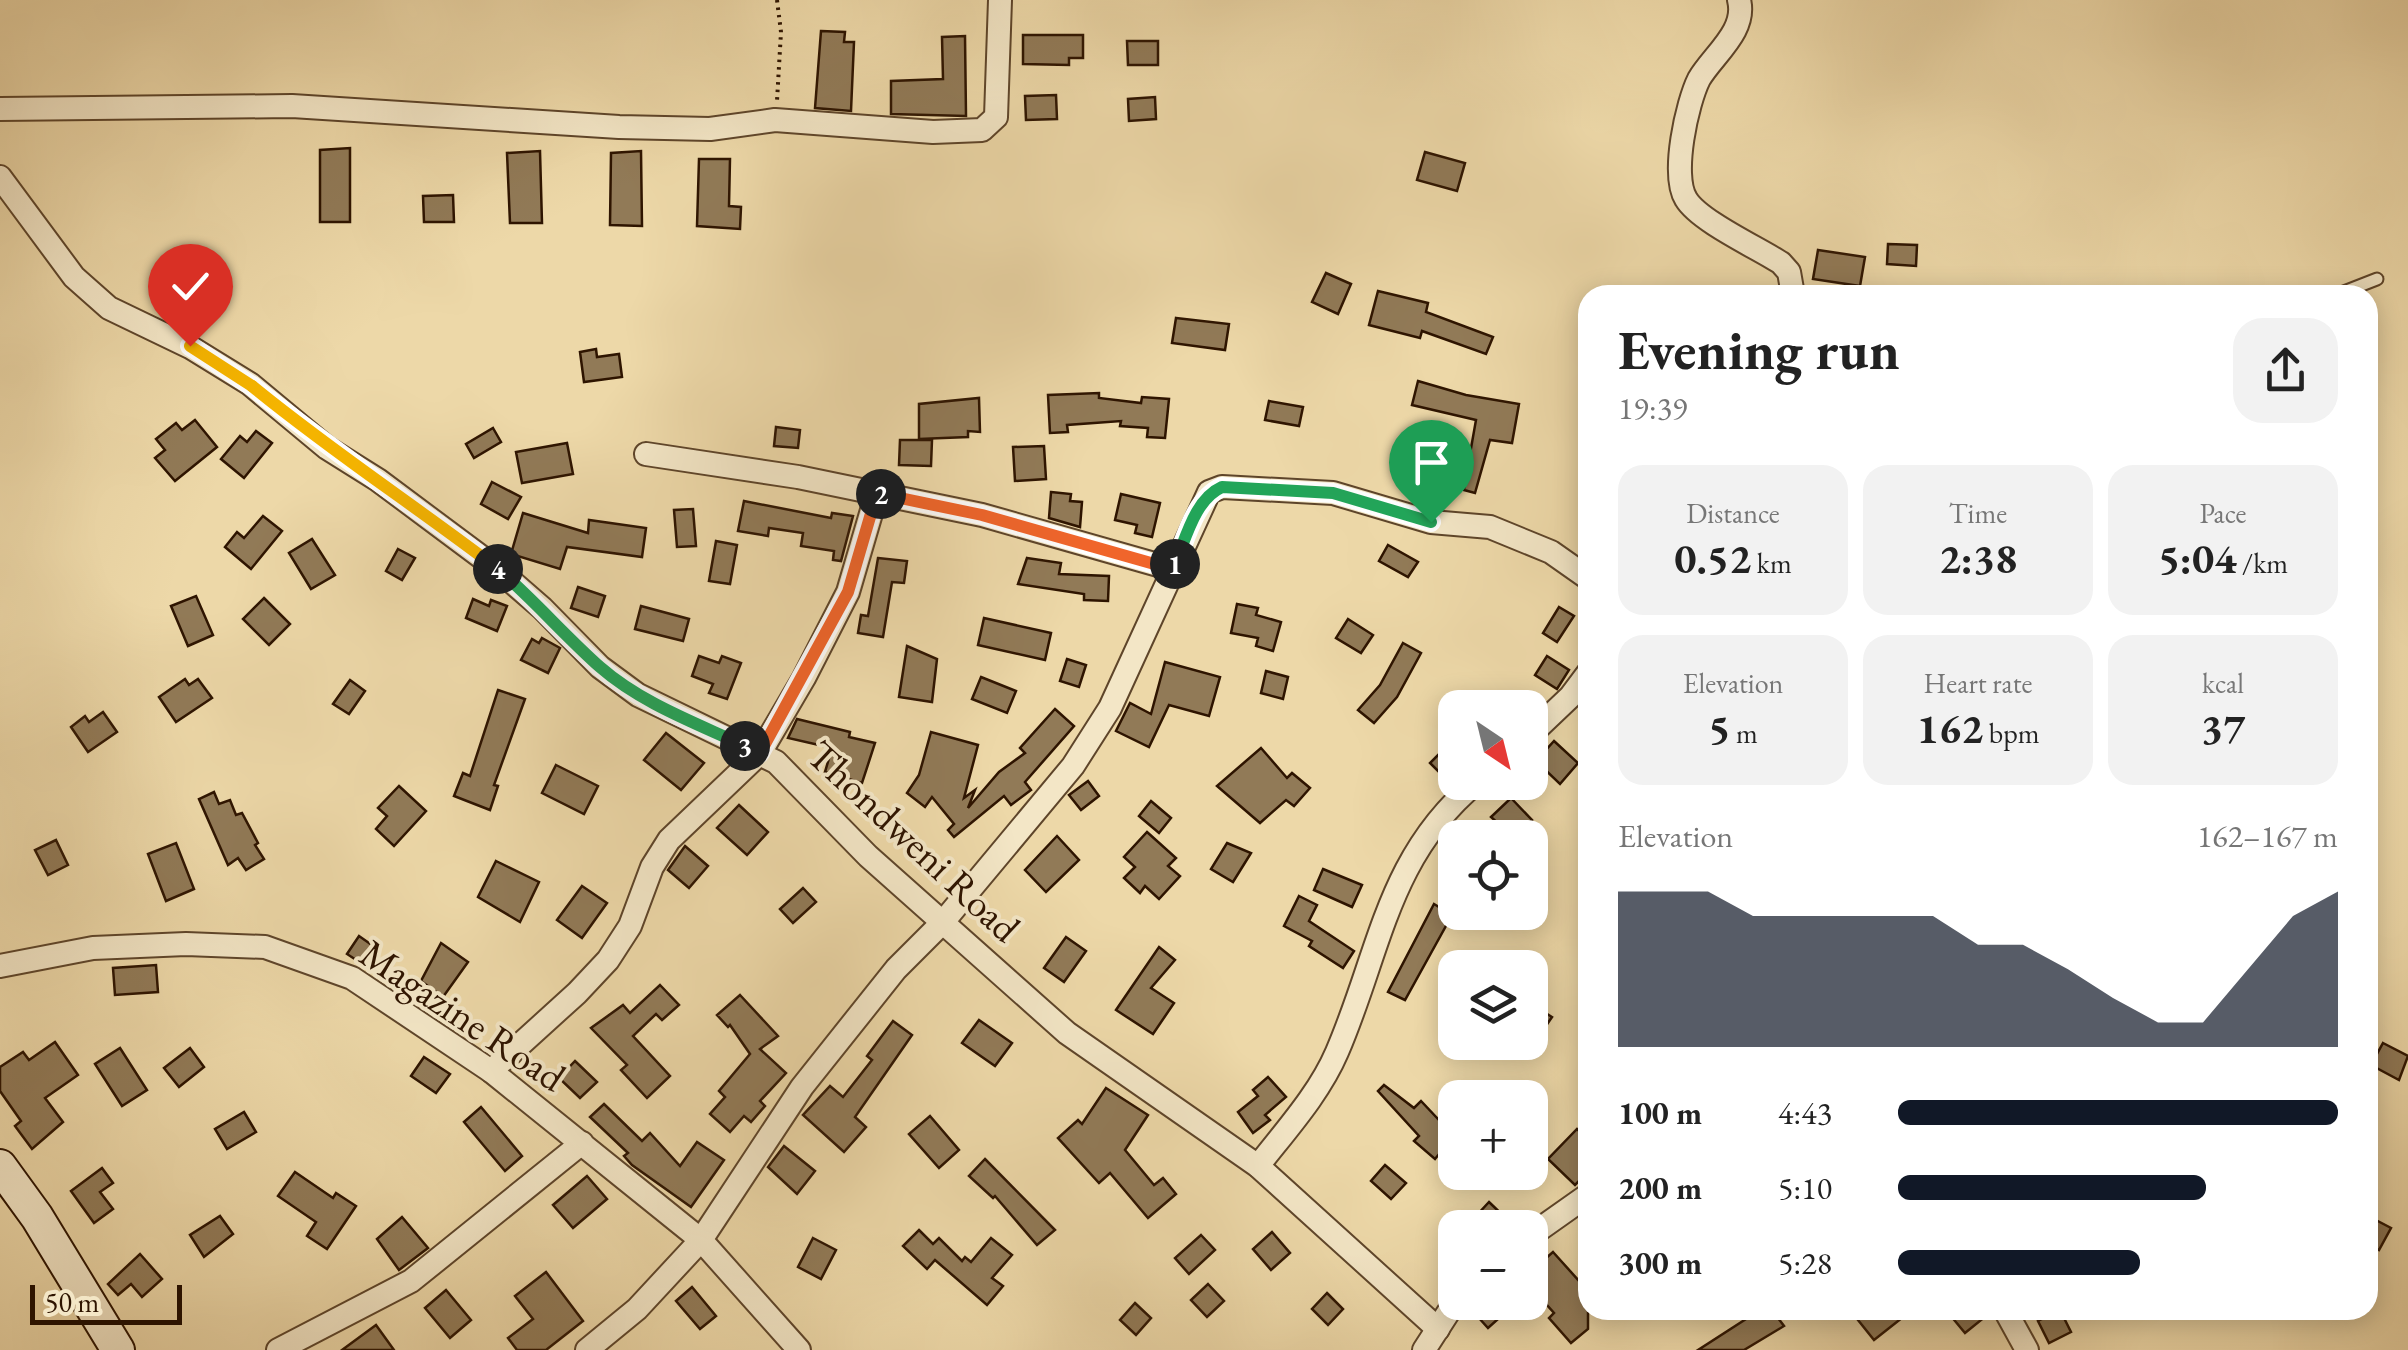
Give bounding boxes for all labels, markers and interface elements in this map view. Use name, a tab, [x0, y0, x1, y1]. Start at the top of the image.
pin	[148, 244, 233, 347]
icon: check	[163, 259, 218, 314]
text: Evening run	[1618, 314, 1900, 385]
button: share	[2233, 318, 2338, 423]
text: 19:39	[1618, 387, 1687, 429]
pin	[1389, 420, 1474, 523]
icon: arrive	[1404, 435, 1459, 490]
pin: 2	[856, 469, 906, 519]
text: 2	[874, 476, 888, 512]
text: Distance	[1686, 495, 1780, 531]
text: Time	[1949, 495, 2007, 531]
text: Pace	[2200, 495, 2246, 531]
text: 0.52	[1674, 531, 1751, 586]
text: 2:38	[1939, 531, 2017, 586]
text: 5:04	[2158, 531, 2236, 586]
pin: 1	[1150, 539, 1200, 589]
pin: 4	[473, 544, 523, 594]
text: km	[1751, 545, 1792, 581]
text: /km	[2236, 545, 2288, 581]
text: 1	[1168, 546, 1182, 582]
text: 4	[491, 551, 505, 587]
text: Elevation	[1683, 665, 1783, 701]
text: Heart rate	[1924, 665, 2032, 701]
text: kcal	[2202, 665, 2244, 701]
north arrow	[1438, 690, 1548, 800]
map controls	[1438, 690, 1548, 1320]
text: 5	[1708, 701, 1730, 756]
text: 162	[1917, 701, 1983, 756]
text: 37	[2201, 701, 2245, 756]
text: m	[1730, 715, 1758, 751]
text: bpm	[1983, 715, 2040, 751]
pin: 3	[720, 721, 770, 771]
text: 3	[738, 728, 752, 764]
street label: Thondweni Road	[796, 729, 1032, 954]
text: Elevation	[1618, 815, 1733, 857]
text: 162–167 m	[2197, 815, 2338, 857]
button: locate	[1438, 820, 1548, 930]
street label: Magazine Road	[350, 927, 576, 1103]
button: layers	[1438, 950, 1548, 1060]
button: +	[1438, 1080, 1548, 1190]
text: 100 m	[1618, 1092, 1702, 1134]
text: 4:43	[1778, 1092, 1832, 1134]
text: 200 m	[1618, 1167, 1702, 1209]
text: 5:10	[1778, 1167, 1832, 1209]
button: −	[1438, 1210, 1548, 1320]
text: 300 m	[1618, 1242, 1702, 1284]
text: 5:28	[1778, 1242, 1832, 1284]
scale bar	[30, 1280, 182, 1324]
text: 50 m	[45, 1284, 99, 1320]

